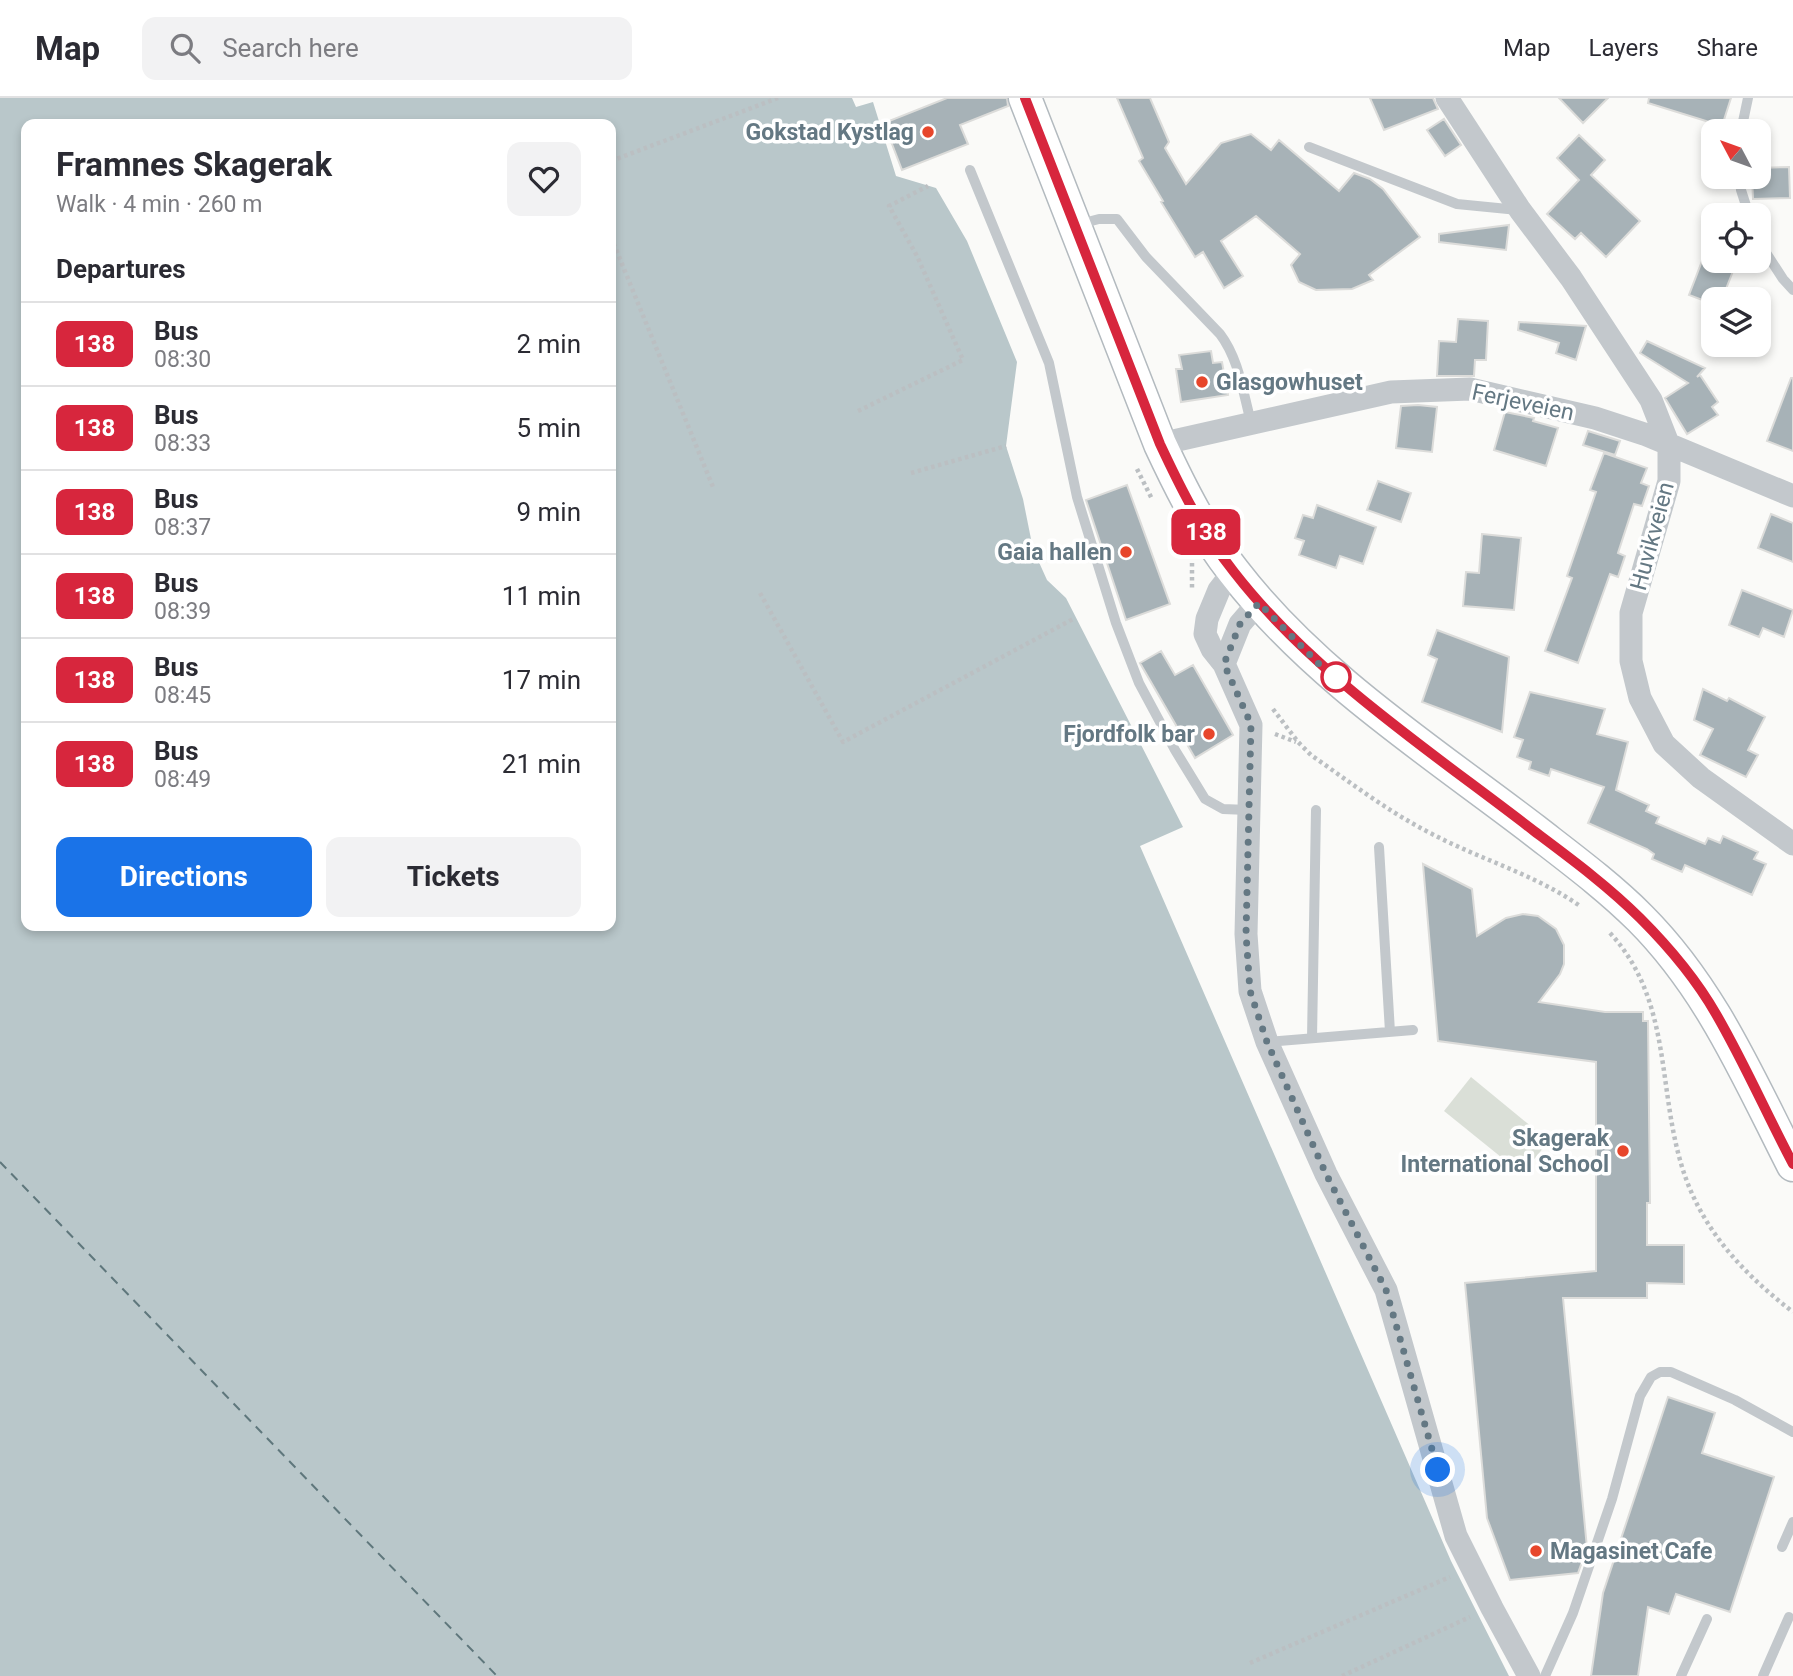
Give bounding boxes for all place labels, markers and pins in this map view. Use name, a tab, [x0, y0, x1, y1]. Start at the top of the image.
place label: Gokstad Kystlag	[746, 119, 914, 146]
marker: Gokstad Kystlag	[920, 124, 936, 140]
place label: Glasgowhuset	[1216, 369, 1363, 396]
marker: Glasgowhuset	[1194, 374, 1210, 390]
place label: Gaia hallen	[997, 539, 1112, 566]
marker: Gaia hallen	[1118, 544, 1134, 560]
unlabelled marker	[1321, 662, 1351, 692]
place label: Fjordfolk bar	[1063, 721, 1196, 748]
marker: Fjordfolk bar	[1201, 726, 1217, 742]
place label: Skagerak International School	[1401, 1125, 1610, 1178]
marker: Skagerak International School	[1615, 1143, 1631, 1159]
place label: Magasinet Cafe	[1550, 1538, 1712, 1565]
marker: Magasinet Cafe	[1528, 1543, 1544, 1559]

